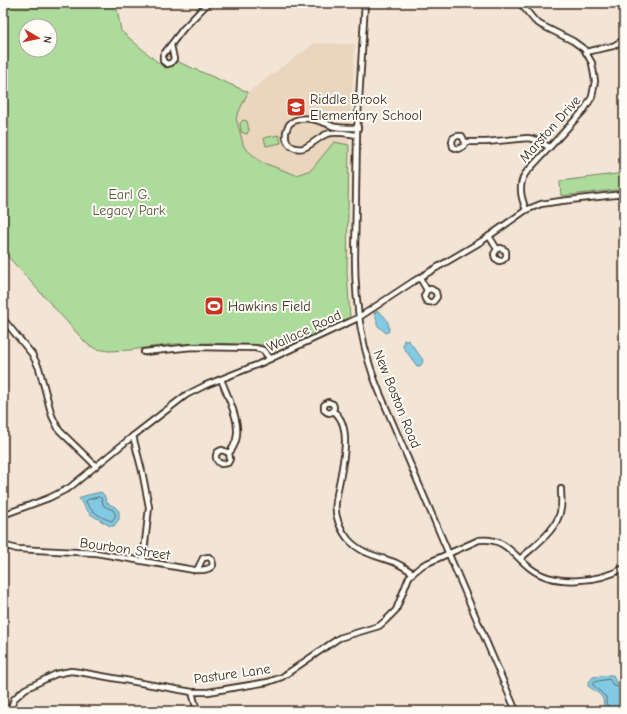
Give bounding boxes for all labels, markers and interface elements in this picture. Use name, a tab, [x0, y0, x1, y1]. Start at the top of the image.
north arrow	[18, 18, 58, 58]
text: N	[40, 35, 54, 44]
place label: Riddle Brook Elementary School	[310, 91, 422, 124]
street label: Marston Drive	[516, 92, 584, 166]
school or university icon: Riddle Brook Elementary School	[285, 96, 307, 118]
park label: Earl G. Legacy Park	[93, 186, 166, 219]
sports icon: Hawkins Field	[203, 295, 225, 317]
place label: Hawkins Field	[228, 298, 311, 315]
street label: Wallace Road	[264, 306, 344, 356]
street label: New Boston Road	[370, 347, 424, 451]
street label: Bourbon Street	[79, 534, 172, 564]
street label: Pasture Lane	[193, 660, 271, 688]

